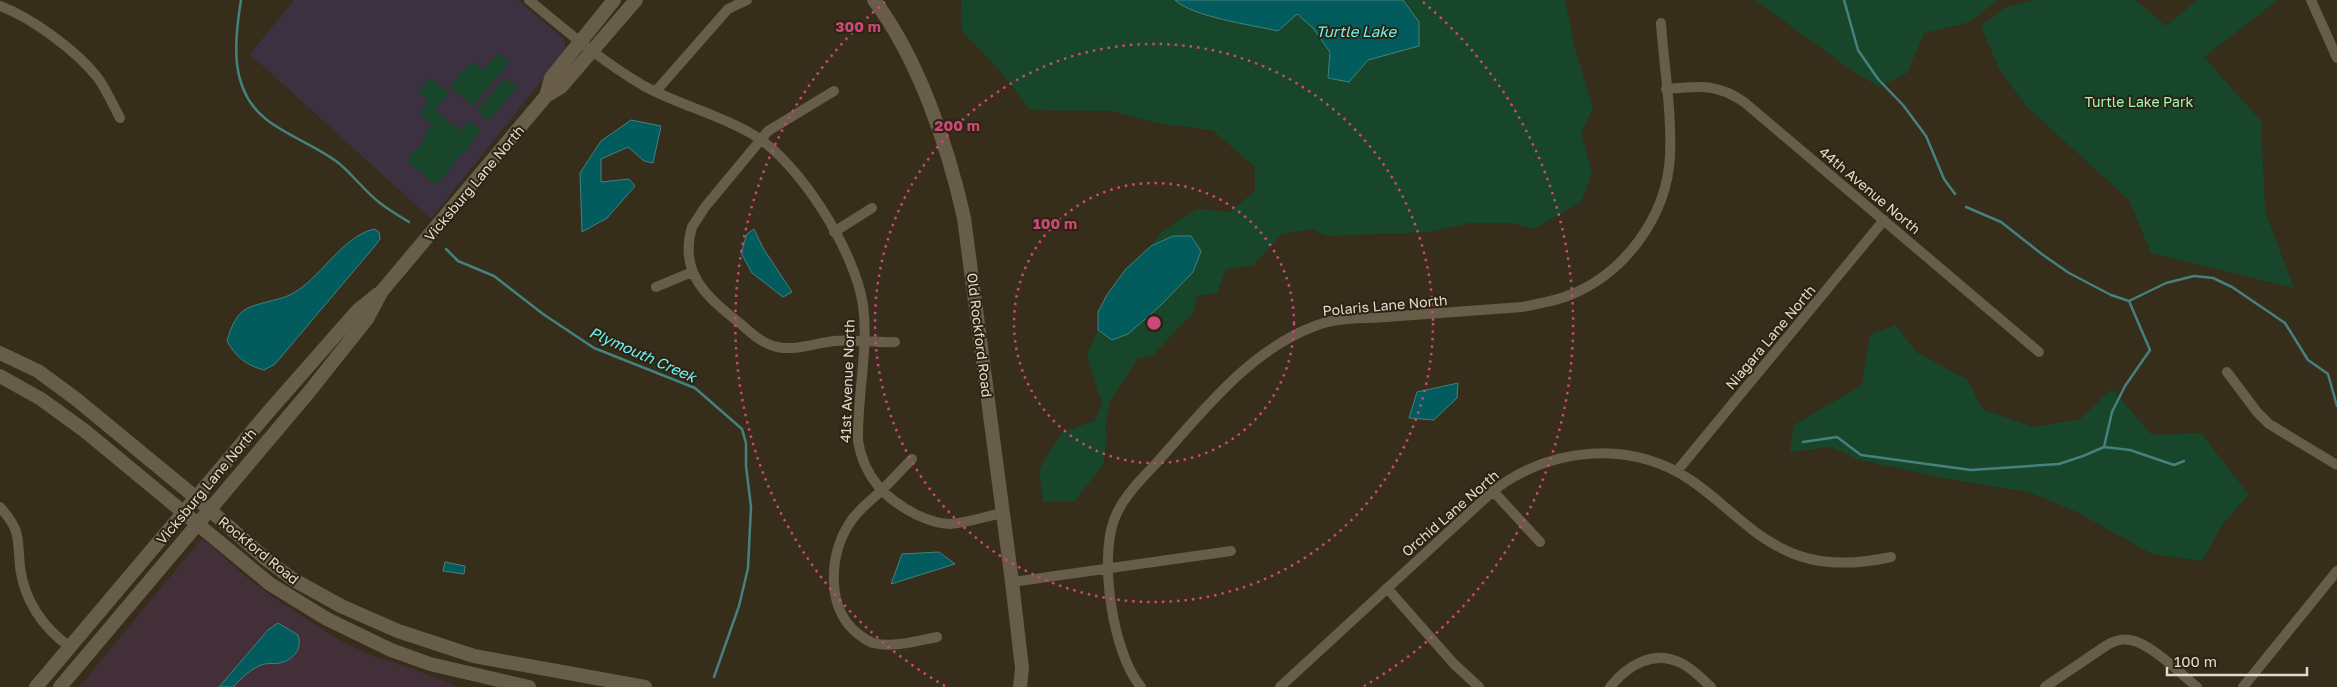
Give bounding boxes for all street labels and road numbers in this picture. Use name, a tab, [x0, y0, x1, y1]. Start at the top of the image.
street label: Vicksburg Lane North	[421, 122, 527, 244]
street label: 44th Avenue North	[1816, 143, 1924, 237]
street label: Old Rockford Road	[964, 272, 996, 398]
street label: Niagara Lane North	[1721, 281, 1819, 393]
street label: Polaris Lane North	[1322, 291, 1448, 319]
street label: 41st Avenue North	[836, 319, 858, 443]
street label: Vicksburg Lane North	[153, 425, 259, 547]
street label: Orchid Lane North	[1398, 466, 1502, 560]
street label: Rockford Road	[215, 512, 303, 588]

